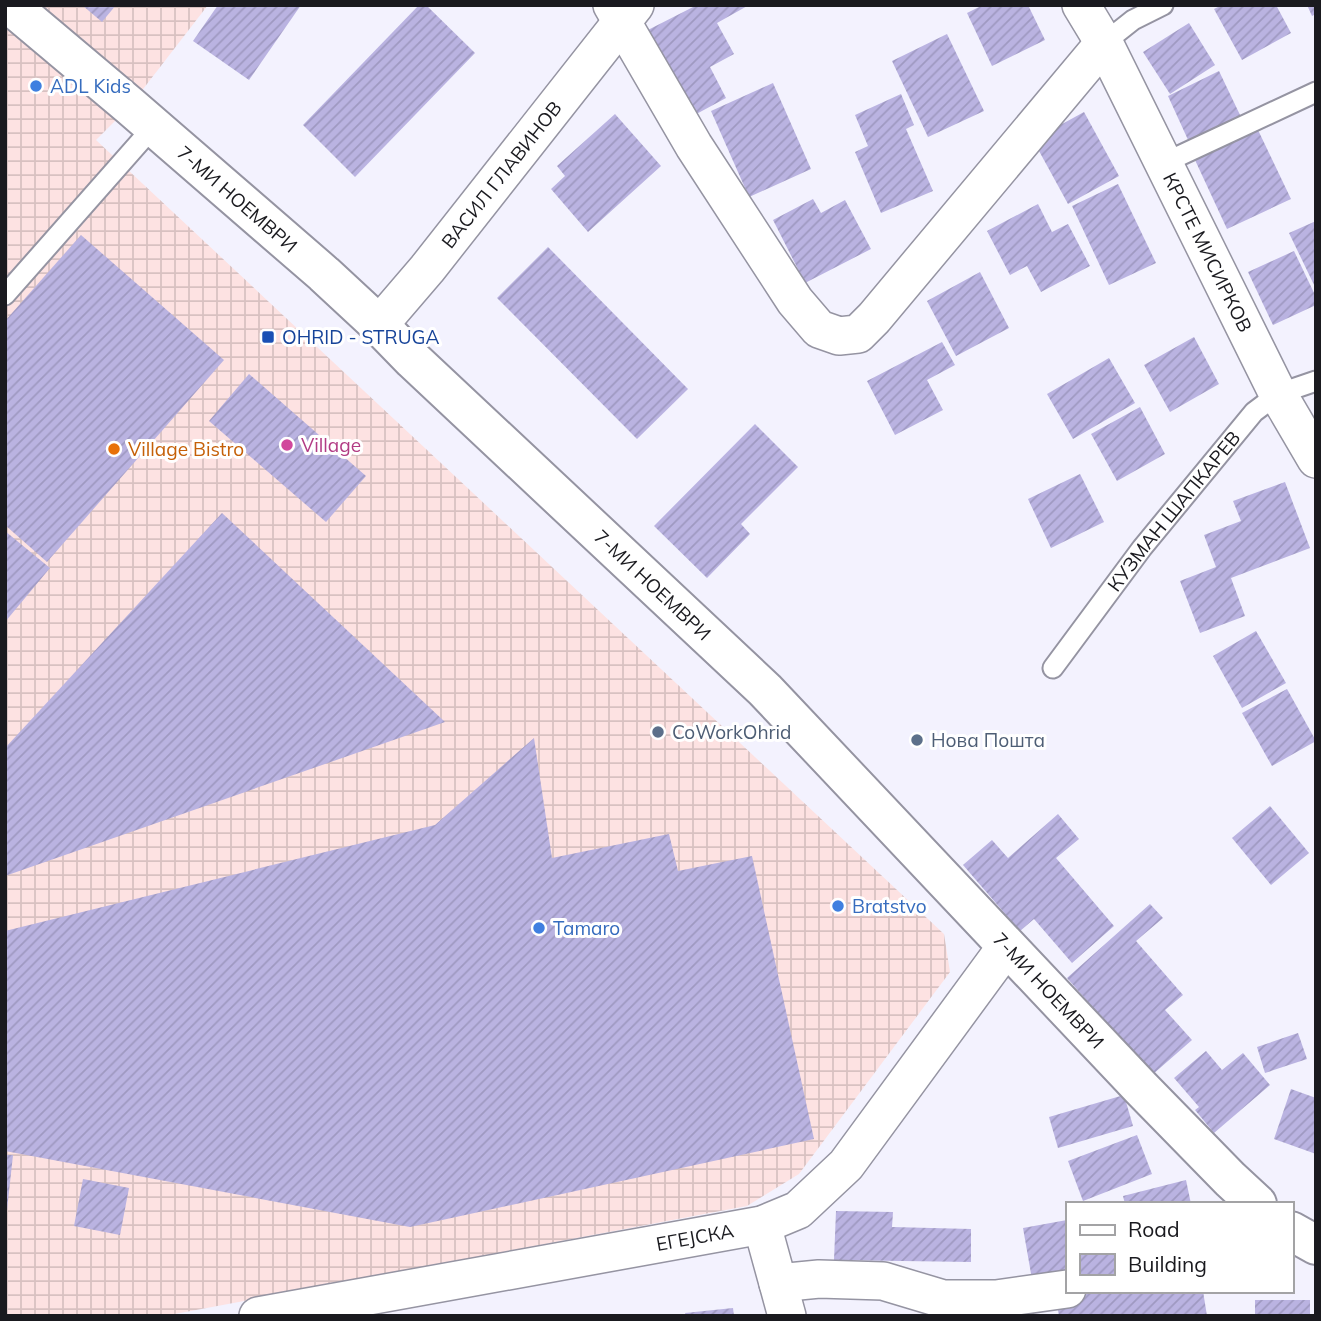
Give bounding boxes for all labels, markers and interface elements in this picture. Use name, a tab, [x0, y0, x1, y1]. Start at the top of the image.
place label: ADL Kids	[50, 74, 131, 98]
marker: ADL Kids	[28, 78, 44, 94]
street label: ВАСИЛ ГЛАВИНОВ	[436, 96, 567, 253]
street label: 7-МИ НОЕМВРИ	[172, 140, 302, 258]
street label: КРСТЕ МИСИРКОВ	[1158, 168, 1257, 336]
place label: OHRID - STRUGA	[282, 325, 439, 349]
marker: OHRID - STRUGA	[260, 329, 276, 345]
street label: КУЗМАН ШАПКАРЕВ	[1102, 426, 1245, 596]
place label: Village	[301, 433, 361, 457]
place label: Village Bistro	[128, 437, 244, 461]
marker: Village	[279, 437, 295, 453]
marker: Village Bistro	[106, 441, 122, 457]
street label: 7-МИ НОЕМВРИ	[589, 524, 716, 645]
place label: CoWorkOhrid	[672, 720, 791, 744]
marker: CoWorkOhrid	[650, 724, 666, 740]
place label: Нова Пошта	[931, 728, 1045, 752]
marker: Нова Пошта	[909, 732, 925, 748]
place label: Bratstvo	[852, 894, 927, 918]
marker: Bratstvo	[830, 898, 846, 914]
place label: Tamaro	[553, 916, 620, 940]
marker: Tamaro	[531, 920, 547, 936]
street label: 7-МИ НОЕМВРИ	[988, 927, 1109, 1054]
legend	[1066, 1202, 1293, 1293]
text: Road	[1128, 1216, 1179, 1242]
street label: ЕГЕЈСКА	[654, 1218, 736, 1256]
text: Building	[1128, 1251, 1207, 1277]

